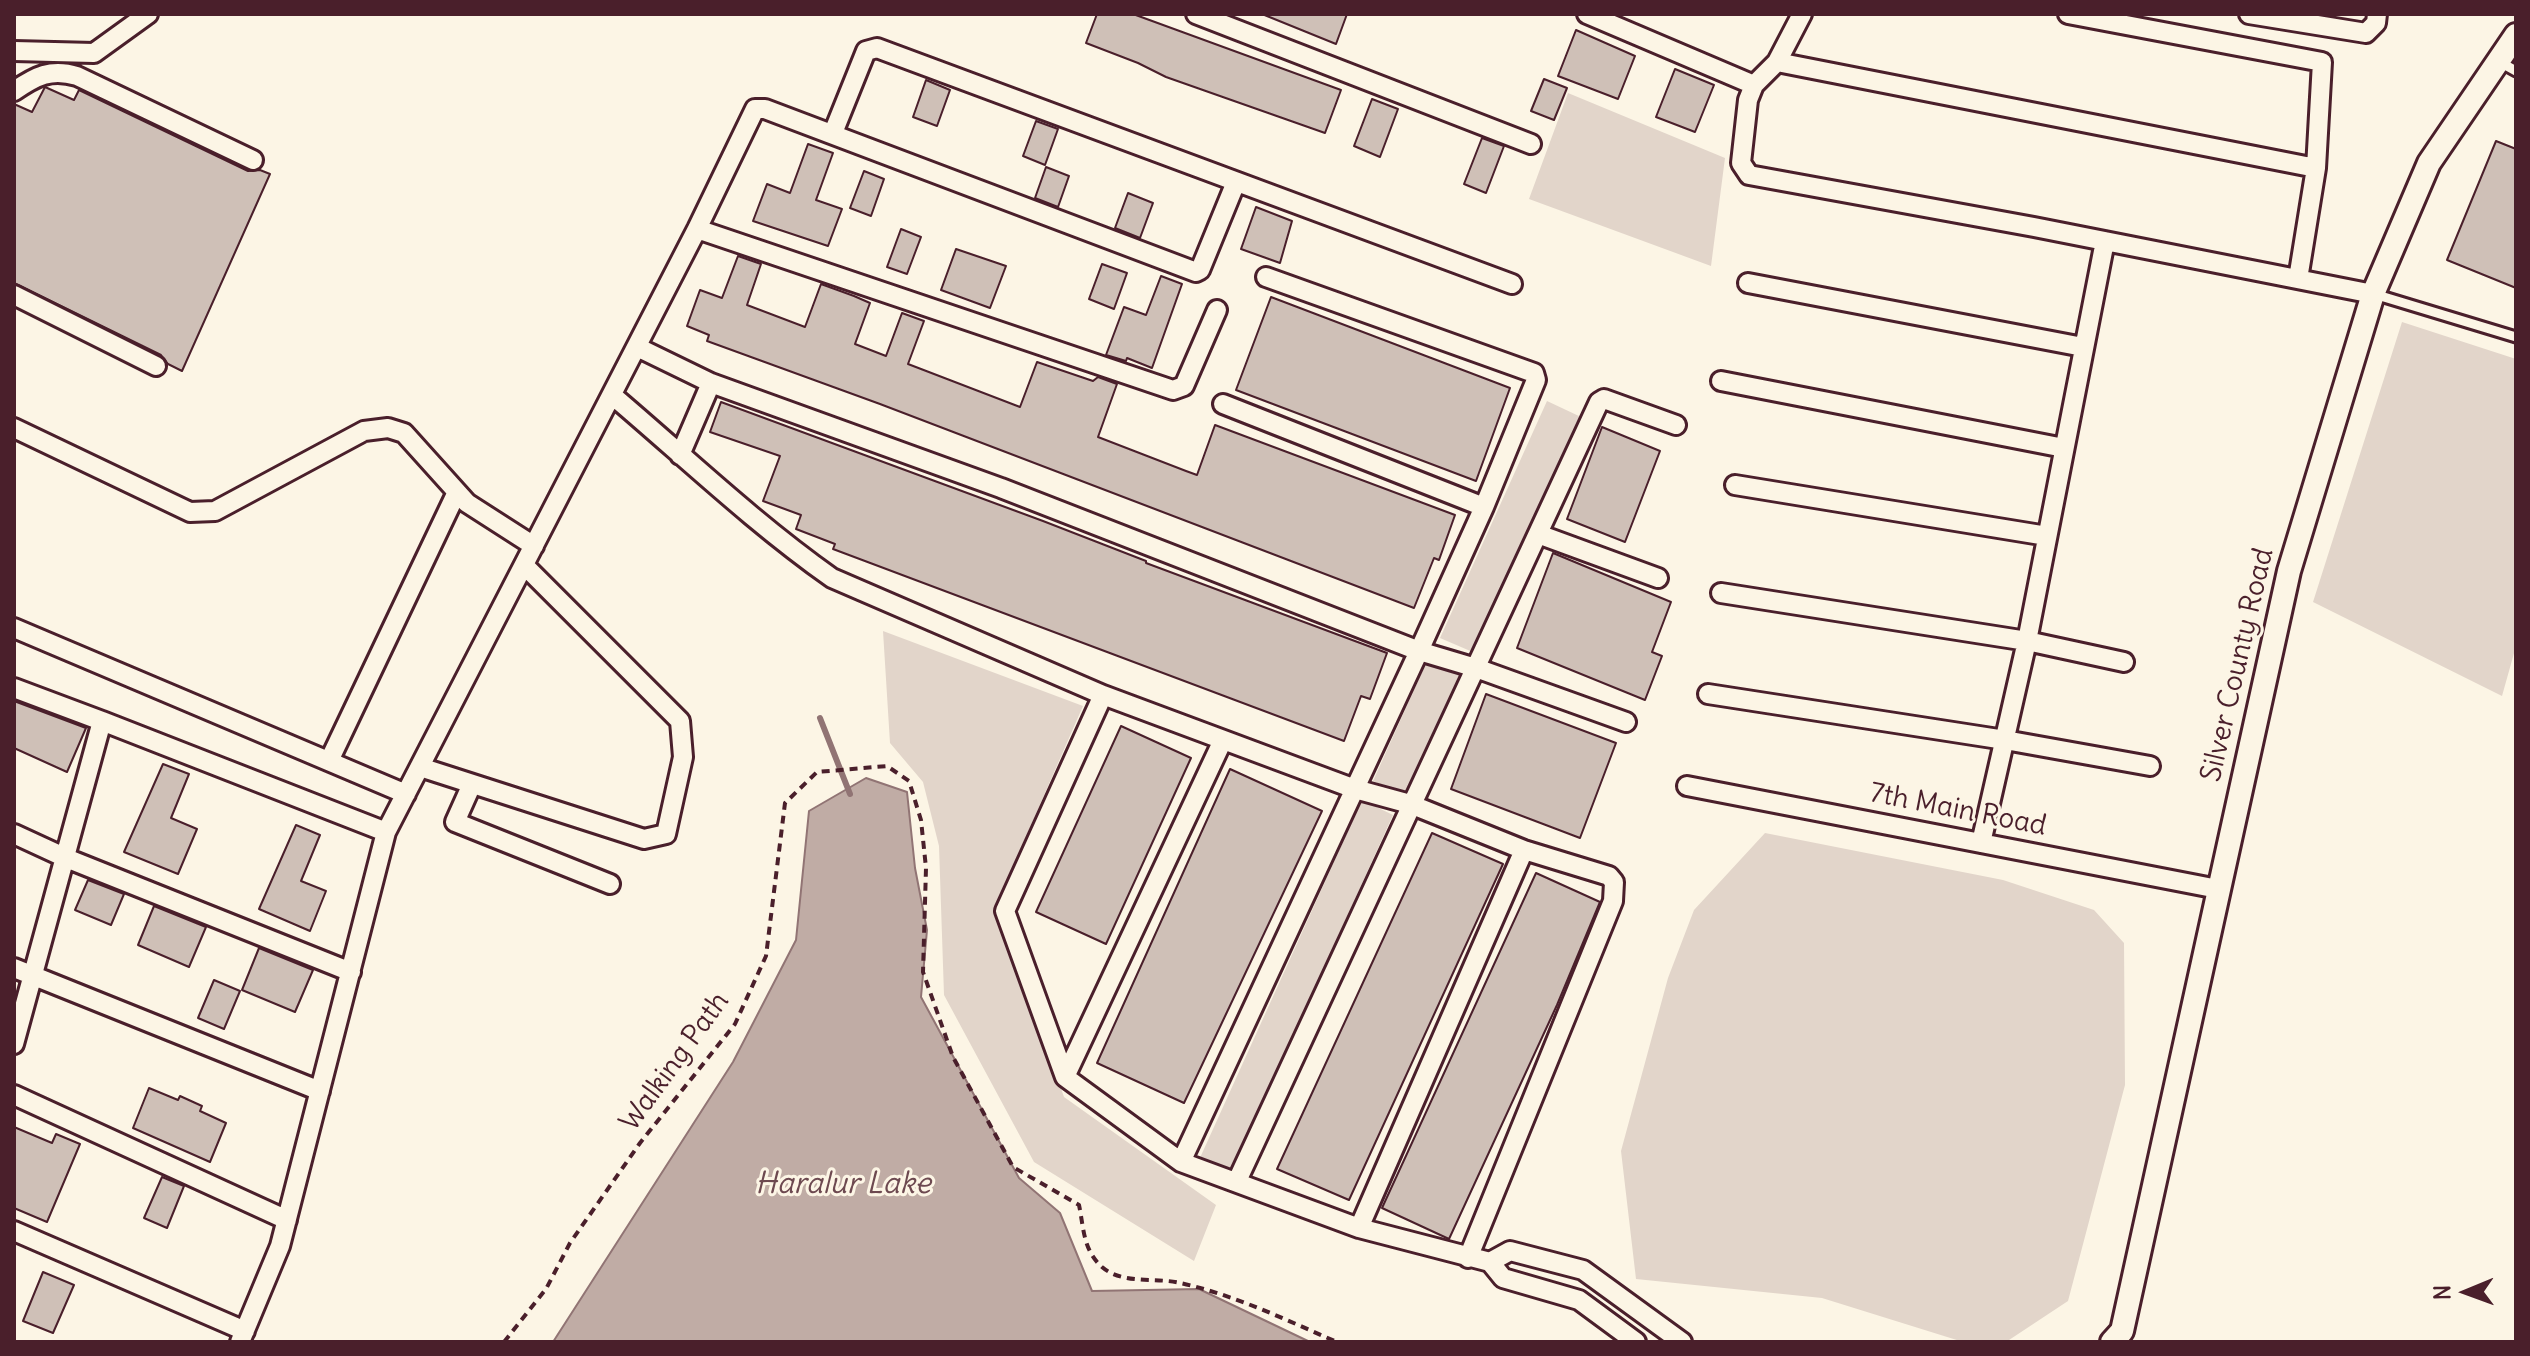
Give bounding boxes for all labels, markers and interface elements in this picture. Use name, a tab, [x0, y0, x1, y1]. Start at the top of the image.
street label: Silver County Road	[2195, 545, 2281, 785]
street label: 7th Main Road	[1867, 776, 2049, 844]
street label: Walking Path	[613, 986, 737, 1138]
water label: Haralur Lake	[755, 1166, 931, 1202]
north arrow	[2426, 1252, 2506, 1332]
text: N	[2428, 1285, 2456, 1300]

